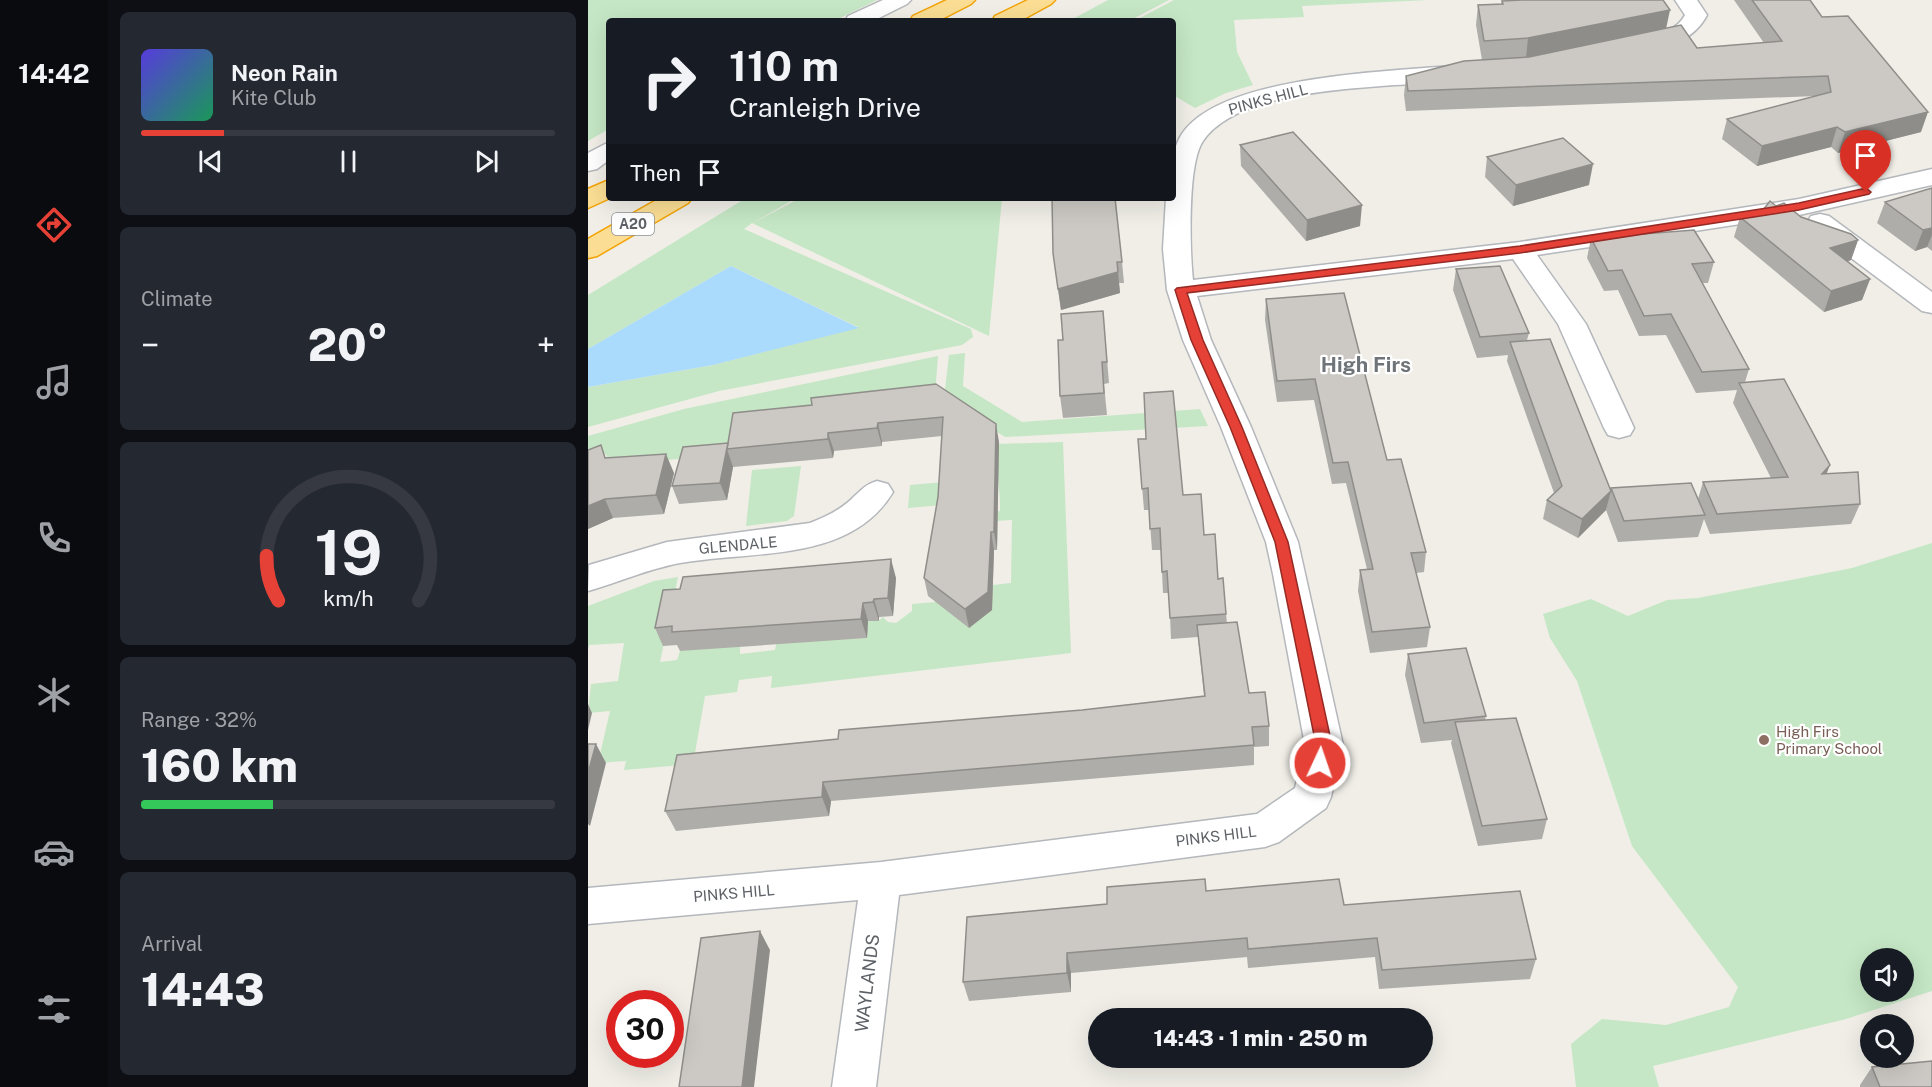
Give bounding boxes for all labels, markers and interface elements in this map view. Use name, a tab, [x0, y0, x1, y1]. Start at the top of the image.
text: 110 m	[729, 41, 839, 90]
icon: right	[630, 42, 708, 120]
text: 14:42	[18, 57, 90, 89]
text: Neon Rain	[231, 60, 338, 86]
street label: PINKS HILL	[1226, 80, 1310, 118]
text: Kite Club	[231, 86, 316, 110]
text: Cranleigh Drive	[729, 91, 921, 123]
pin	[1840, 130, 1891, 192]
icon: arrive	[1849, 139, 1882, 172]
icon: previous	[194, 145, 227, 178]
icon: pause	[332, 145, 365, 178]
icon: next	[470, 145, 503, 178]
icon: arrive	[693, 156, 726, 189]
text: Then	[630, 160, 681, 186]
icon: directions	[33, 204, 75, 246]
road number: A20	[612, 213, 654, 235]
text: Climate	[141, 287, 213, 311]
text: 20°	[308, 318, 388, 371]
text: −	[141, 326, 159, 364]
text: +	[537, 326, 555, 364]
district label: High Firs	[1321, 352, 1411, 377]
icon: music	[33, 361, 75, 403]
text: 19	[314, 516, 382, 589]
icon: phone	[33, 517, 75, 559]
street label: GLENDALE	[698, 533, 778, 557]
text: km/h	[323, 586, 373, 611]
icon: climate	[33, 674, 75, 716]
text: Range · 32%	[141, 708, 257, 732]
place label: High Firs Primary School	[1776, 723, 1882, 757]
position arrow	[1288, 731, 1352, 795]
marker: High Firs Primary School	[1757, 733, 1771, 747]
text: 160 km	[141, 739, 298, 792]
street label: PINKS HILL	[1174, 823, 1258, 849]
icon: car	[33, 831, 75, 873]
street label: PINKS HILL	[693, 881, 775, 905]
text: Arrival	[141, 932, 203, 956]
street label: WAYLANDS	[851, 933, 883, 1033]
map controls	[1860, 948, 1914, 1068]
button: sound	[1860, 948, 1914, 1002]
text: 14:43	[141, 963, 265, 1016]
icon: filters	[33, 988, 75, 1030]
speed limit sign: 30	[606, 990, 684, 1068]
button: search	[1860, 1014, 1914, 1068]
text: 14:43 · 1 min · 250 m	[1153, 1025, 1368, 1051]

